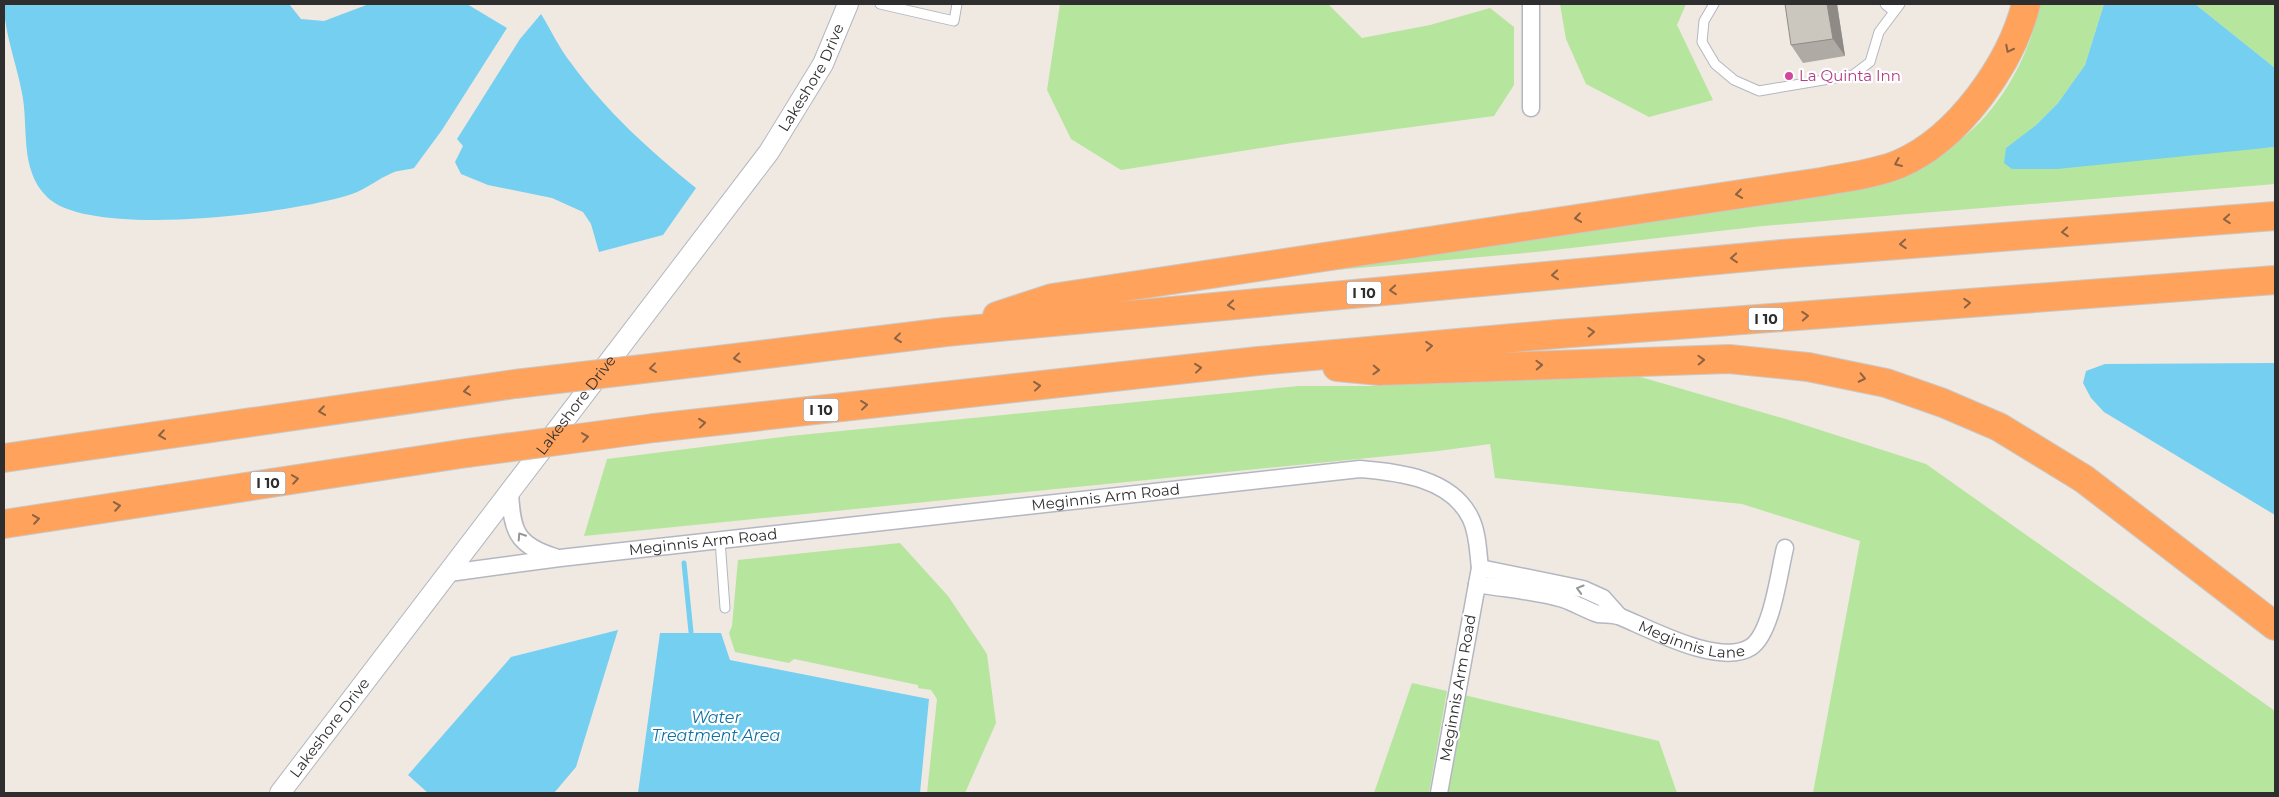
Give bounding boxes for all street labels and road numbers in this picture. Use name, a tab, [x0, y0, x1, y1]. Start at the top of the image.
street label: Lakeshore Drive	[774, 21, 848, 135]
road number: I 10	[1346, 282, 1382, 304]
road number: I 10	[1748, 308, 1784, 330]
street label: Lakeshore Drive	[532, 351, 620, 458]
road number: I 10	[804, 398, 838, 422]
road number: I 10	[250, 472, 286, 494]
street label: Meginnis Arm Road	[1030, 479, 1181, 514]
street label: Meginnis Arm Road	[628, 524, 778, 559]
street label: Meginnis Arm Road	[1435, 613, 1480, 763]
street label: Meginnis Lane	[1636, 616, 1747, 662]
street label: Lakeshore Drive	[285, 674, 373, 781]

